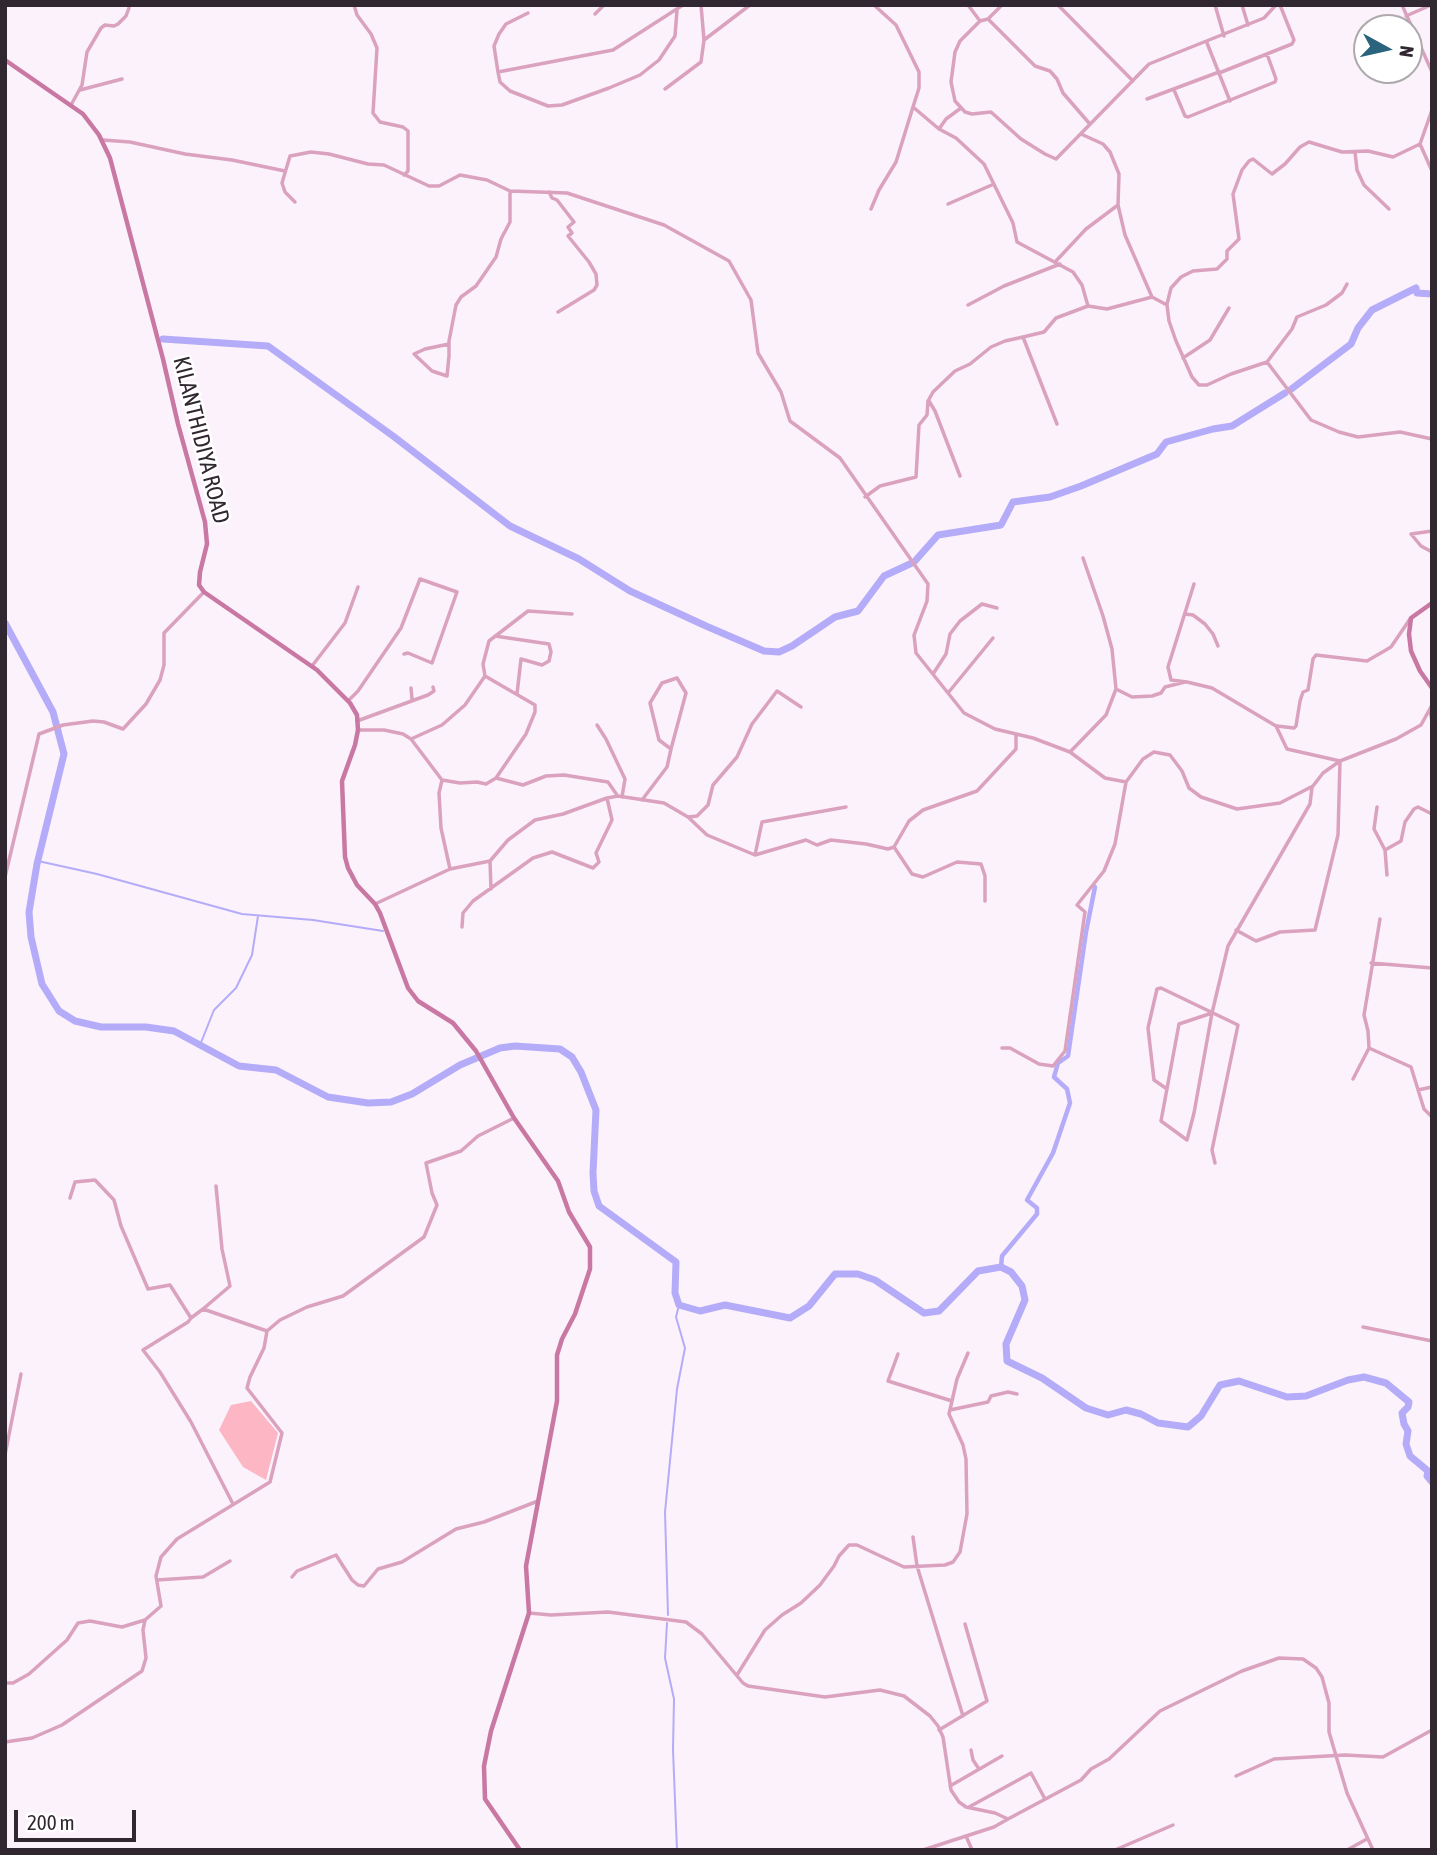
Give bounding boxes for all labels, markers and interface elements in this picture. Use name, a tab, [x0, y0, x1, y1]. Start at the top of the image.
north arrow	[1353, 14, 1423, 84]
text: N	[1395, 45, 1418, 59]
street label: KILANTHIDIYA ROAD	[167, 354, 235, 526]
scale bar	[18, 1796, 140, 1840]
text: 200 m	[27, 1810, 75, 1834]

